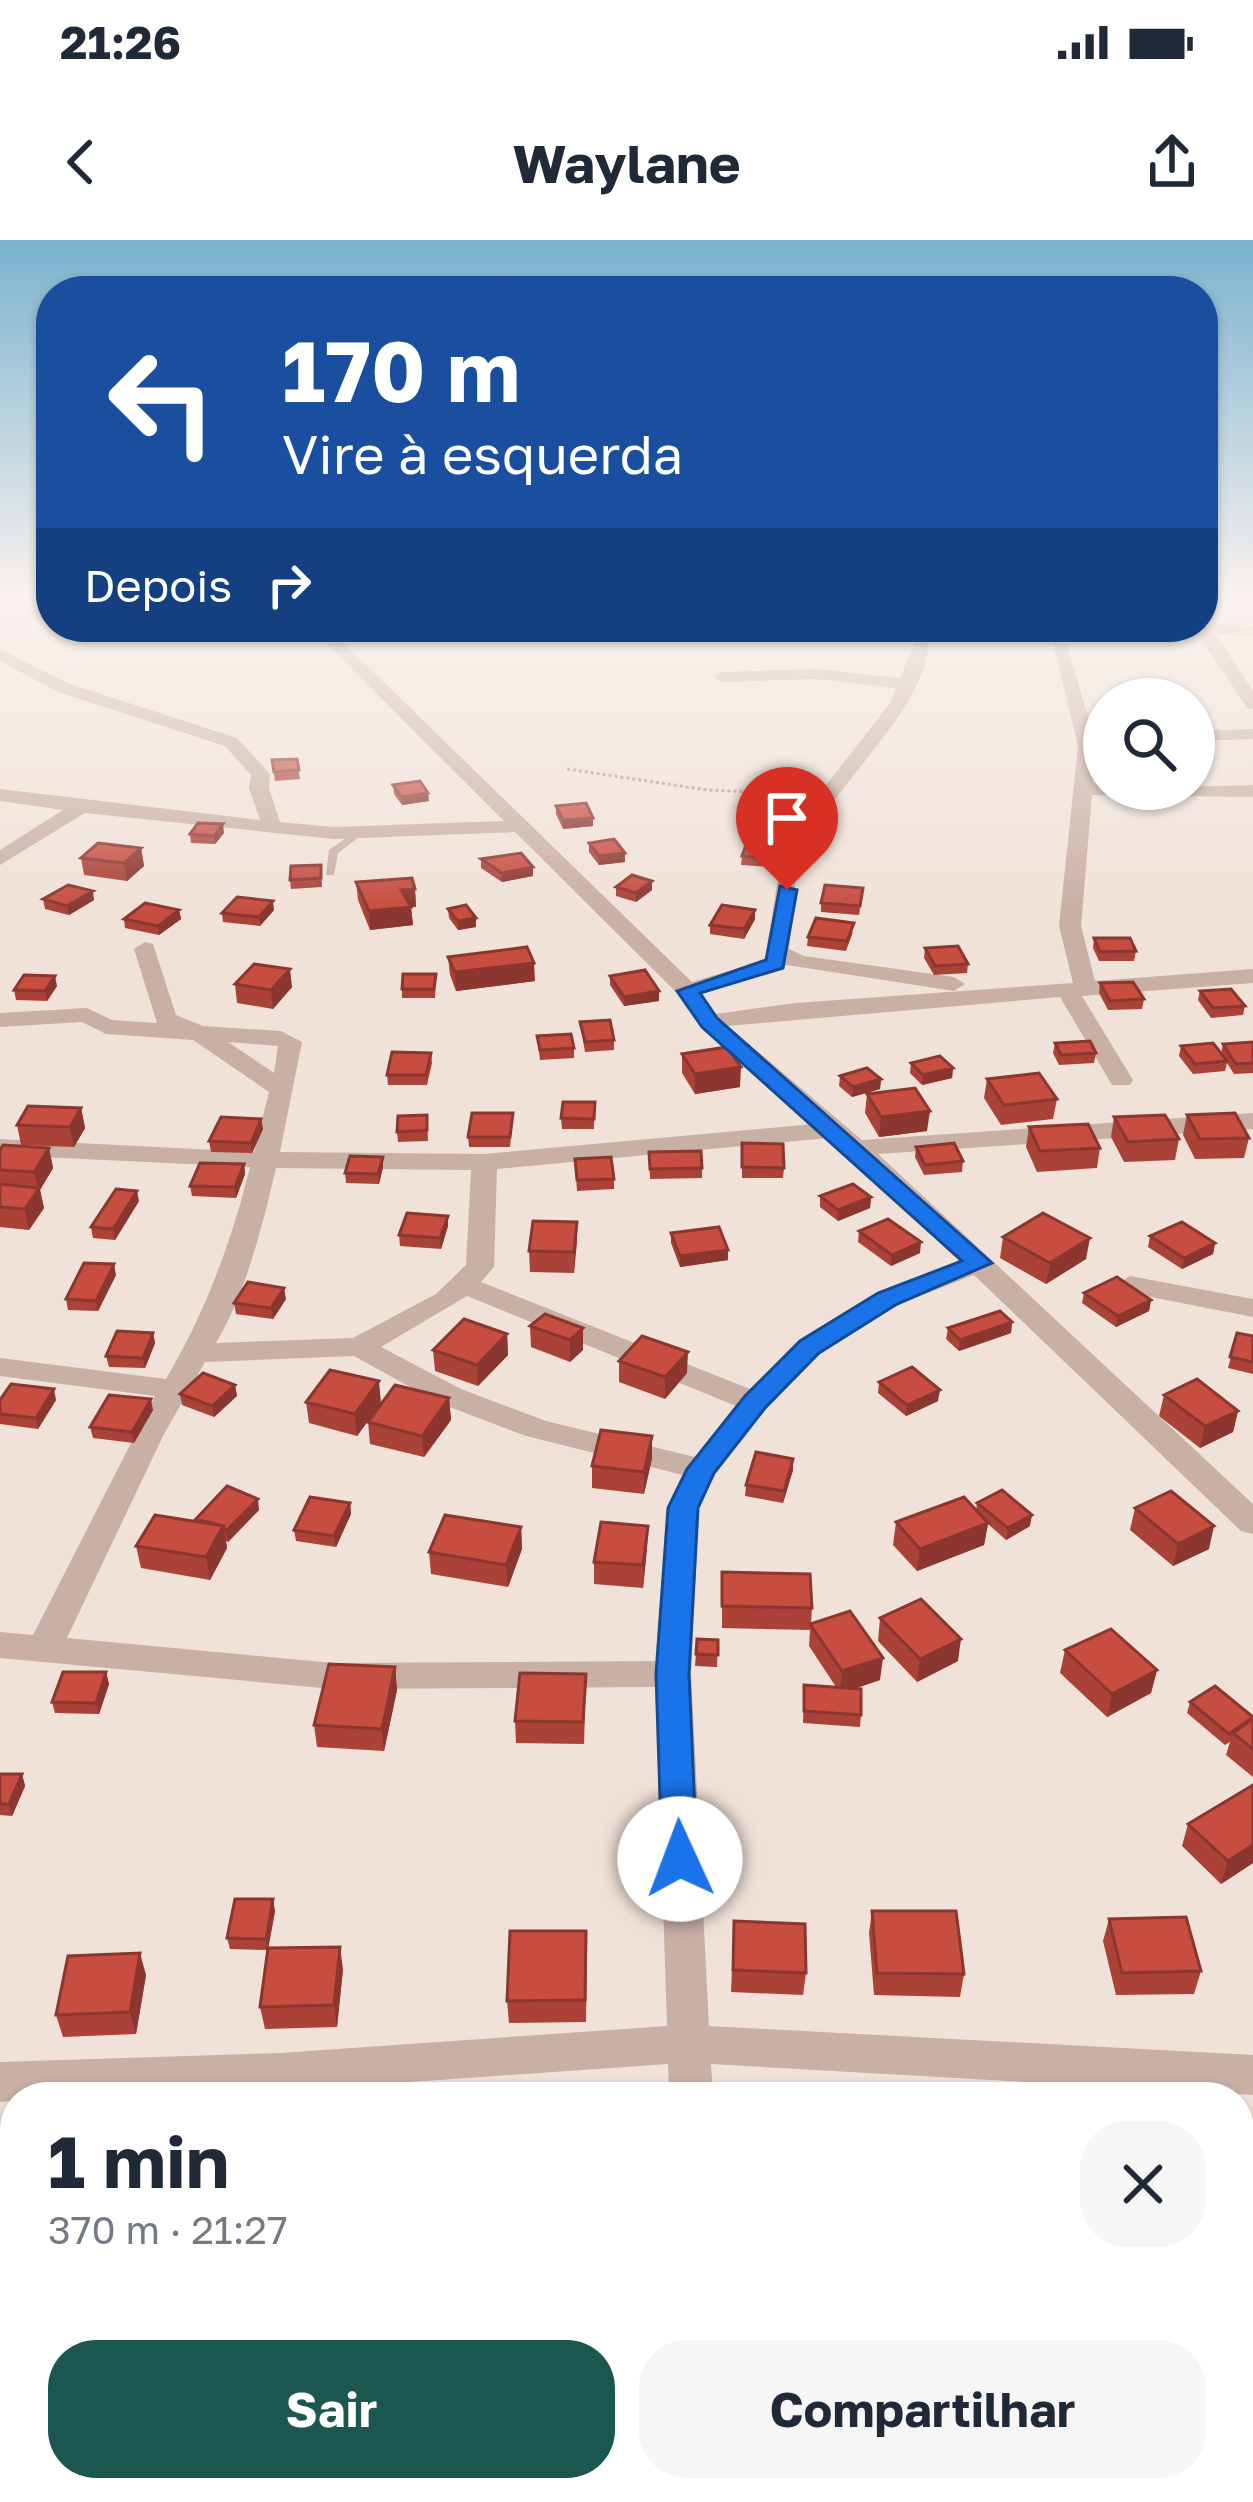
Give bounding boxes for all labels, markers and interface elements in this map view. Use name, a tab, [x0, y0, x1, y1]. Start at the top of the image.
text: 21:26	[60, 15, 181, 69]
icon: back	[48, 129, 114, 195]
icon: share	[1139, 129, 1205, 195]
text: Waylane	[512, 130, 741, 195]
text: 170 m	[282, 320, 520, 420]
icon: left	[84, 324, 240, 480]
text: Vire à esquerda	[282, 421, 683, 486]
icon: right	[256, 552, 322, 618]
text: Depois	[84, 558, 232, 612]
map controls	[1083, 678, 1215, 810]
button: search	[1083, 678, 1215, 810]
pin	[736, 767, 838, 890]
icon: arrive	[754, 785, 820, 851]
position arrow	[617, 1796, 743, 1922]
text: 1 min	[48, 2117, 229, 2204]
button: close	[1080, 2121, 1206, 2247]
text: 370 m · 21:27	[48, 2206, 288, 2253]
button: Sair	[48, 2340, 615, 2478]
button: Compartilhar	[639, 2340, 1206, 2478]

